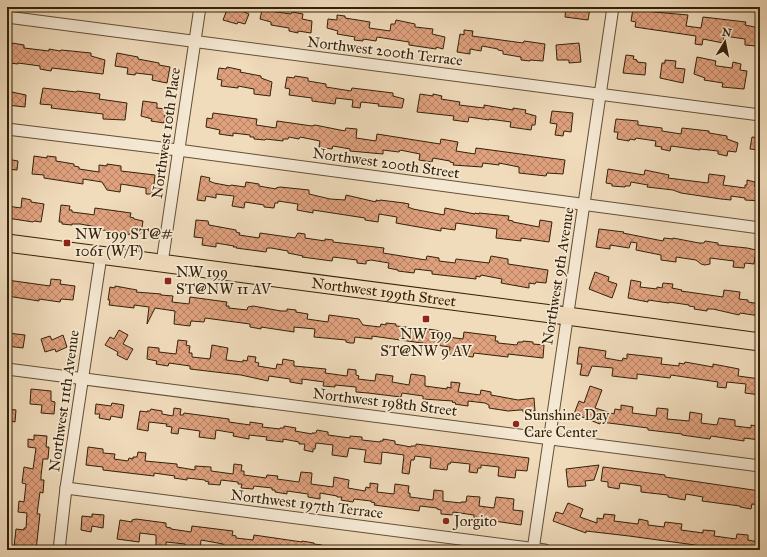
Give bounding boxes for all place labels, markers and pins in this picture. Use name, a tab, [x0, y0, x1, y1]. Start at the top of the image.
place label: NW 199 ST@# 1061 (W/F)	[75, 225, 173, 261]
marker: NW 199 ST@# 1061 (W/F)	[62, 238, 72, 248]
place label: NW 199 ST@NW 11 AV	[176, 263, 272, 298]
marker: NW 199 ST@NW 11 AV	[163, 276, 173, 286]
marker: NW 199 ST@NW 9 AV	[421, 314, 431, 324]
place label: NW 199 ST@NW 9 AV	[380, 325, 472, 360]
place label: Sunshine Day Care Center	[524, 406, 610, 441]
marker: Sunshine Day Care Center	[511, 419, 521, 429]
place label: Jorgito	[452, 512, 497, 531]
marker: Jorgito	[441, 516, 451, 526]

